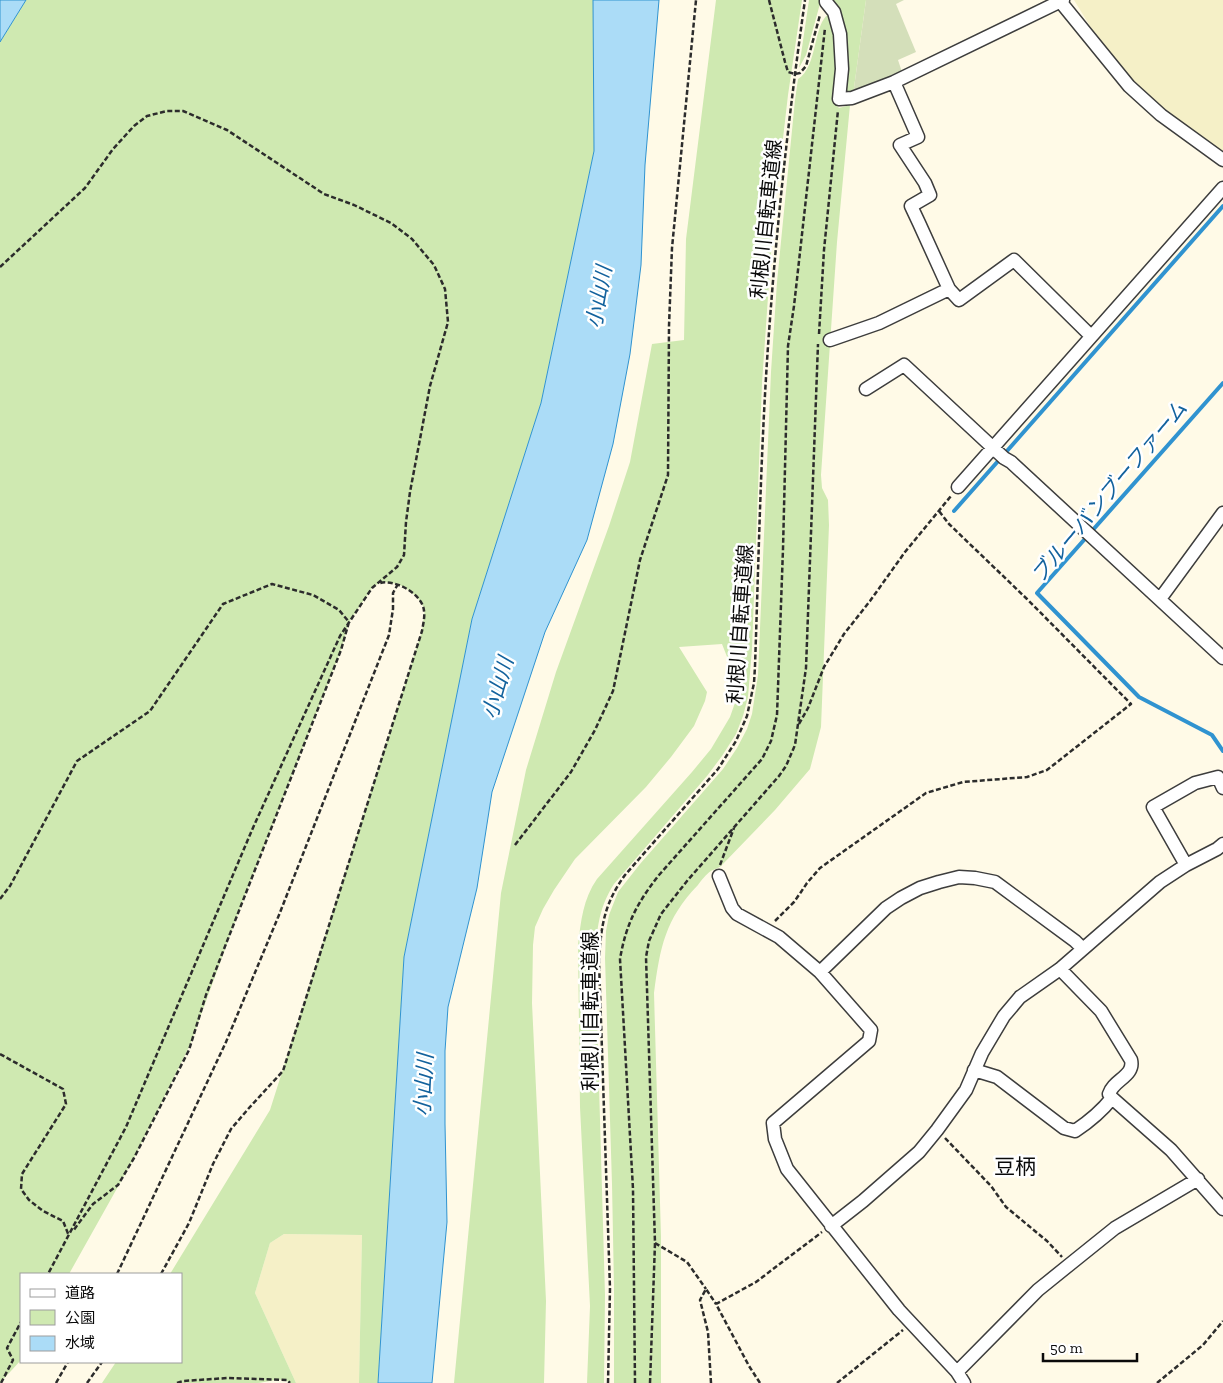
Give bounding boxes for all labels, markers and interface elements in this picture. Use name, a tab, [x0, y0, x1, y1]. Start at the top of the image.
street label: 利根川自転車道線	[746, 138, 786, 300]
water label: 小山川	[581, 262, 617, 330]
water label: ブルーバンブーファーム	[1025, 396, 1192, 588]
street label: 利根川自転車道線	[722, 543, 758, 705]
water label: 小山川	[477, 652, 519, 722]
street label: 利根川自転車道線	[578, 931, 602, 1091]
water label: 小山川	[409, 1051, 438, 1117]
district label: 豆柄	[994, 1154, 1036, 1179]
legend	[20, 1273, 182, 1363]
text: 道路	[65, 1284, 95, 1302]
text: 公園	[65, 1309, 95, 1327]
scale bar	[1043, 1330, 1137, 1362]
text: 水域	[65, 1334, 95, 1352]
text: 50 m	[1050, 1339, 1083, 1357]

